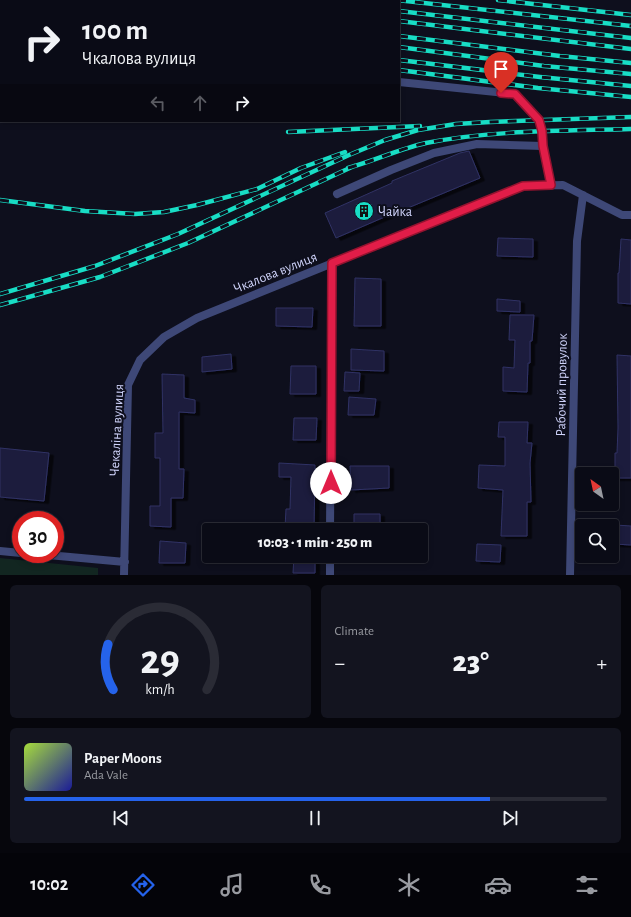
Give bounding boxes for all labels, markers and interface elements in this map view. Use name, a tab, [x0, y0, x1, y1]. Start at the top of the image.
icon: right	[16, 16, 68, 68]
text: 100 m	[82, 17, 148, 45]
text: Чкалова вулиця	[82, 50, 196, 68]
pin	[484, 52, 518, 93]
icon: arrive	[490, 58, 512, 80]
icon: left	[147, 92, 169, 114]
icon: ahead	[189, 92, 211, 114]
icon: right	[231, 92, 253, 114]
building icon: Чайка	[353, 200, 375, 222]
place label: Чайка	[378, 205, 413, 219]
street label: Чкалова вулиця	[232, 250, 319, 296]
street label: Рабочий провулок	[554, 333, 570, 437]
street label: Чекаліна вулиця	[108, 383, 126, 477]
position arrow	[310, 462, 352, 504]
north arrow	[575, 467, 619, 511]
map controls	[575, 467, 619, 563]
speed limit sign: 30	[12, 511, 64, 563]
button: search	[575, 519, 619, 563]
text: 10:03 · 1 min · 250 m	[258, 535, 372, 550]
text: Climate	[335, 625, 374, 638]
text: 29	[140, 639, 180, 680]
text: 23°	[453, 647, 489, 677]
text: −	[335, 652, 345, 674]
text: +	[596, 652, 607, 674]
text: km/h	[146, 682, 175, 696]
text: Paper Moons	[84, 751, 162, 766]
text: Ada Vale	[84, 769, 128, 782]
icon: previous	[110, 807, 132, 829]
icon: pause	[304, 807, 326, 829]
icon: next	[499, 807, 521, 829]
icon: directions	[129, 871, 157, 899]
icon: music	[218, 871, 246, 899]
icon: phone	[306, 871, 334, 899]
icon: climate	[395, 871, 423, 899]
icon: car	[484, 871, 512, 899]
icon: filters	[573, 871, 601, 899]
text: 10:02	[30, 876, 68, 894]

